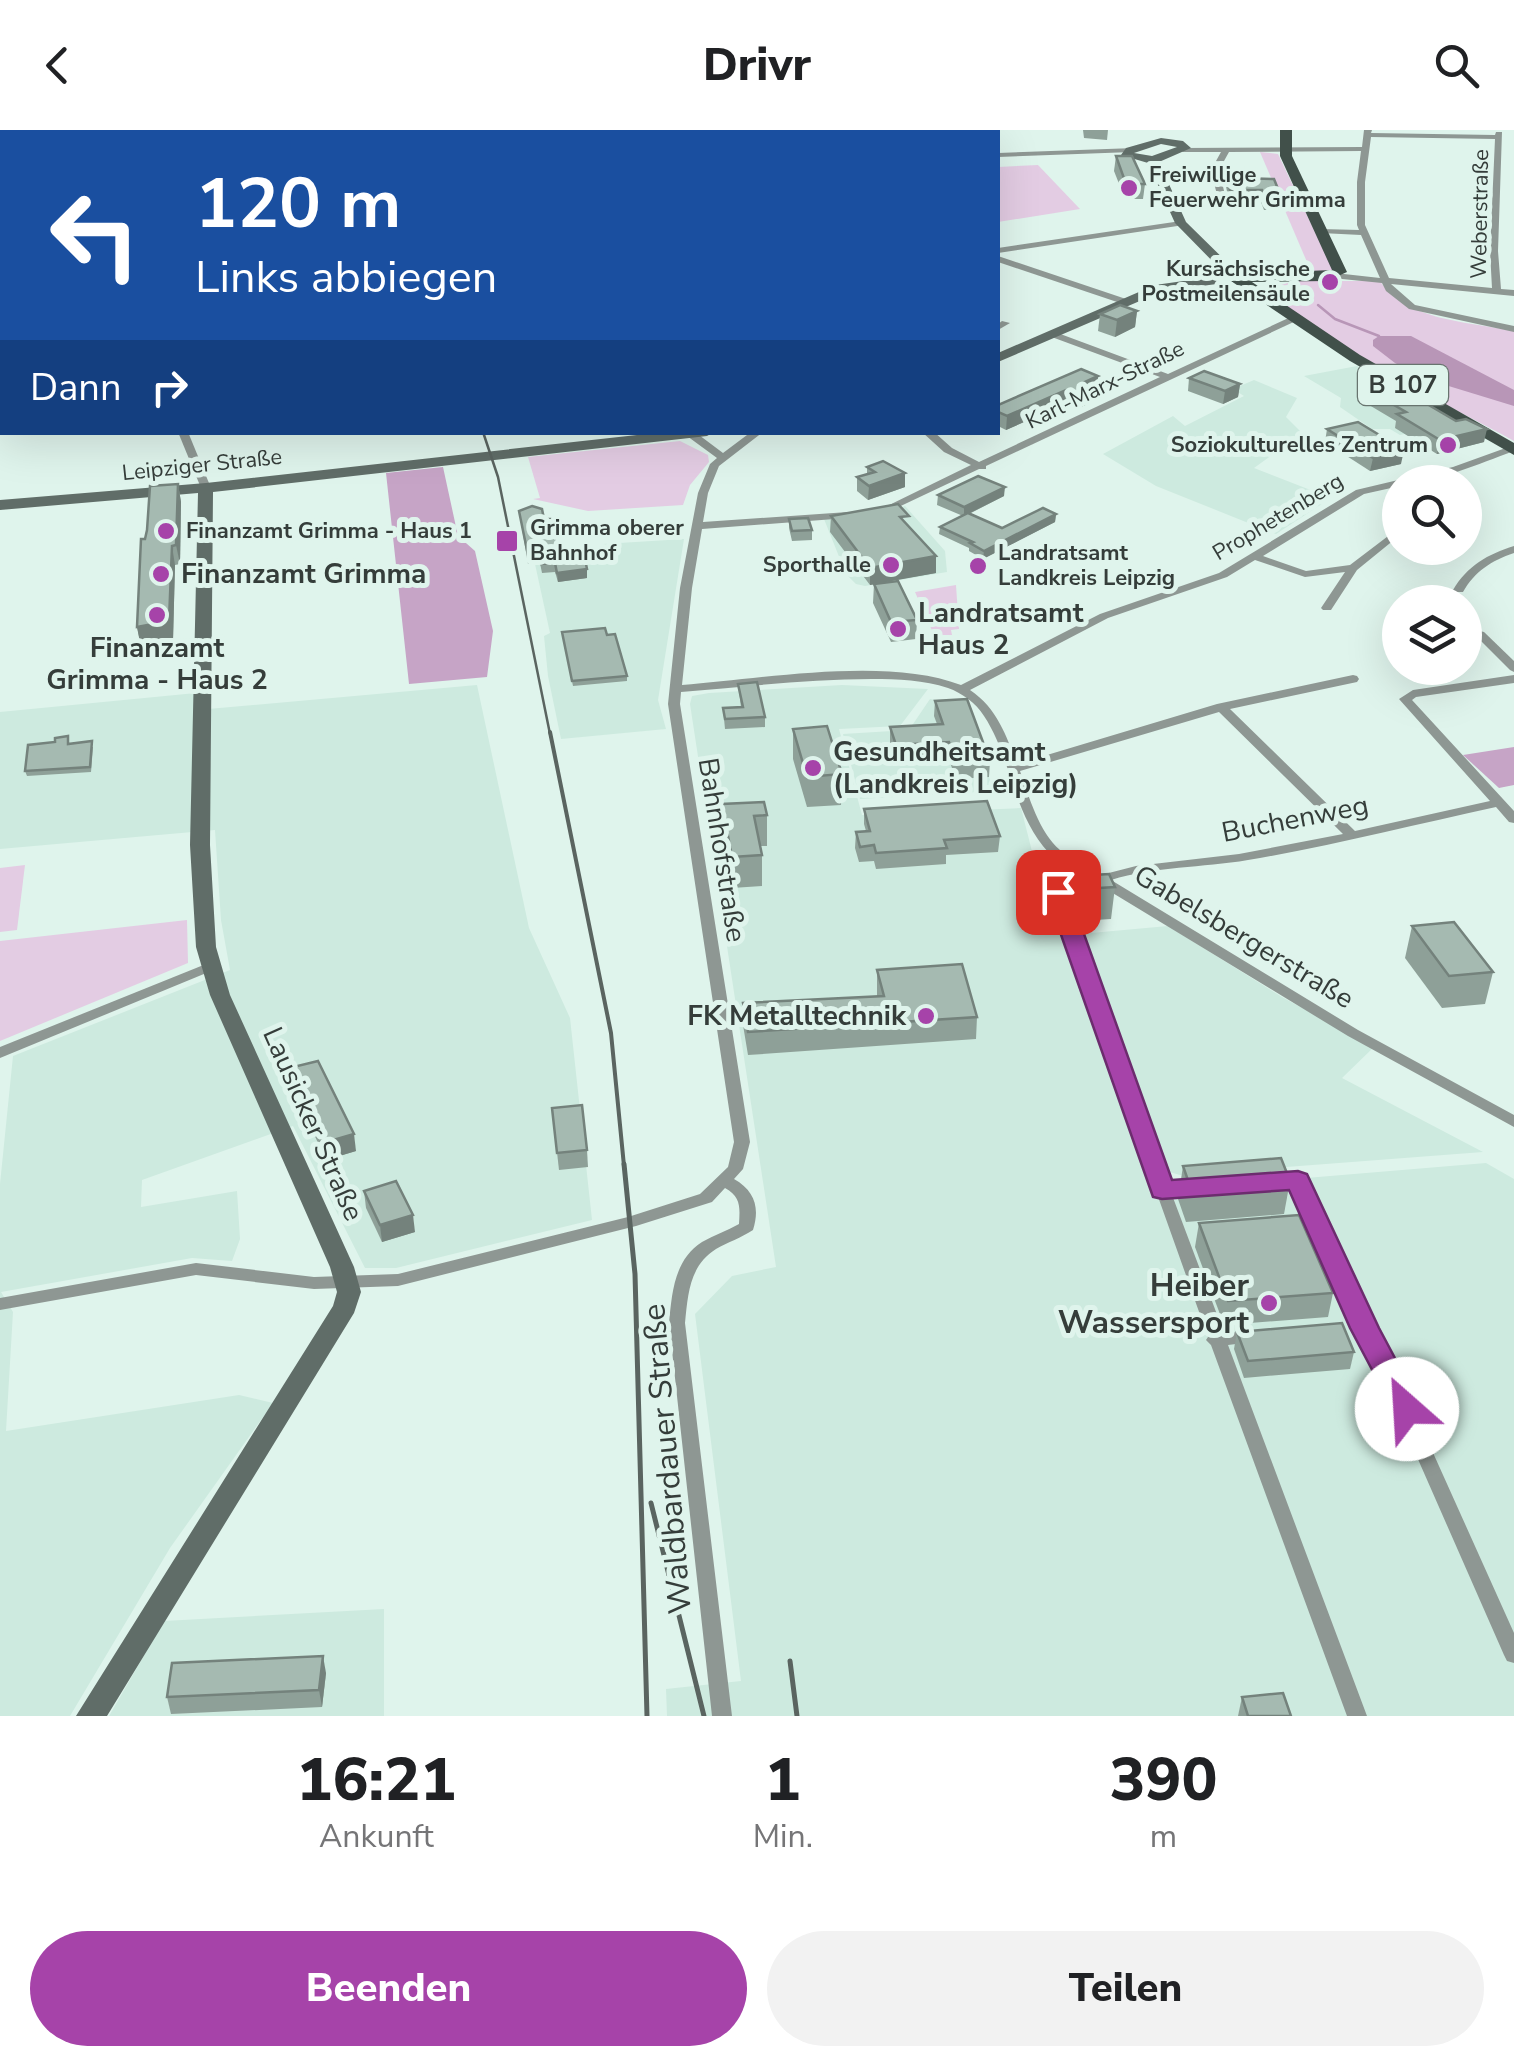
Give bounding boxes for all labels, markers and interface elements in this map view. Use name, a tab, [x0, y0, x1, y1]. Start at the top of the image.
text: Drivr	[703, 35, 811, 96]
icon: back	[30, 38, 85, 93]
icon: search	[1429, 38, 1484, 93]
street label: Weberstraße	[1464, 149, 1496, 279]
text: 120 m	[195, 156, 401, 252]
place label: Freiwillige Feuerwehr Grimma	[1149, 160, 1346, 215]
icon: left	[30, 170, 160, 300]
marker: Freiwillige Feuerwehr Grimma	[1118, 177, 1140, 199]
text: Links abbiegen	[195, 247, 497, 308]
place label: Kursächsische Postmeilensäule	[1142, 254, 1310, 309]
marker: Kursächsische Postmeilensäule	[1319, 271, 1341, 293]
street label: Karl-Marx-Straße	[1021, 334, 1189, 436]
icon: right	[142, 360, 197, 415]
text: Dann	[30, 362, 122, 413]
road number: B 107	[1358, 365, 1448, 405]
place label: Soziokulturelles Zentrum	[1171, 430, 1428, 460]
marker: Soziokulturelles Zentrum	[1437, 434, 1459, 456]
street label: Leipziger Straße	[121, 442, 283, 488]
map controls	[1382, 465, 1482, 685]
button: search	[1382, 465, 1482, 565]
street label: Prophetenberg	[1207, 466, 1349, 568]
place label: Grimma oberer Bahnhof	[530, 513, 684, 568]
place label: Finanzamt Grimma - Haus 1	[186, 516, 472, 546]
marker: Finanzamt Grimma - Haus 1	[155, 520, 177, 542]
marker: Grimma oberer Bahnhof	[494, 528, 520, 554]
place label: Landratsamt Landkreis Leipzig	[998, 538, 1175, 593]
place label: Sporthalle	[763, 550, 871, 580]
marker: Sporthalle	[880, 554, 902, 576]
place label: Finanzamt Grimma	[181, 555, 426, 593]
marker: Landratsamt Landkreis Leipzig	[967, 555, 989, 577]
marker: Finanzamt Grimma	[150, 563, 172, 585]
button: layers	[1382, 585, 1482, 685]
place label: Landratsamt Haus 2	[918, 594, 1084, 664]
marker: Finanzamt Grimma - Haus 2	[146, 604, 168, 626]
marker: Landratsamt Haus 2	[887, 618, 909, 640]
place label: Finanzamt Grimma - Haus 2	[46, 629, 268, 699]
place label: Gesundheitsamt (Landkreis Leipzig)	[833, 733, 1078, 803]
street label: Bahnhofstraße	[689, 755, 755, 945]
marker: Gesundheitsamt (Landkreis Leipzig)	[802, 757, 824, 779]
street label: Buchenweg	[1218, 786, 1372, 852]
pin	[1016, 850, 1101, 935]
street label: Gabelsbergerstraße	[1127, 856, 1361, 1018]
icon: arrive	[1031, 865, 1086, 920]
place label: FK Metalltechnik	[687, 997, 907, 1035]
marker: FK Metalltechnik	[915, 1005, 937, 1027]
street label: Lausicker Straße	[253, 1021, 373, 1227]
place label: Heiber Wassersport	[1058, 1264, 1250, 1344]
marker: Heiber Wassersport	[1258, 1292, 1280, 1314]
street label: Waldbardauer Straße	[632, 1302, 702, 1616]
position arrow	[1355, 1357, 1459, 1461]
text: 16:21	[297, 1739, 456, 1821]
text: 1	[765, 1739, 801, 1821]
text: 390	[1109, 1739, 1217, 1821]
text: Ankunft	[319, 1815, 434, 1858]
text: Min.	[753, 1815, 813, 1858]
text: m	[1150, 1815, 1177, 1858]
button: Beenden	[30, 1931, 747, 2046]
button: Teilen	[767, 1931, 1484, 2046]

